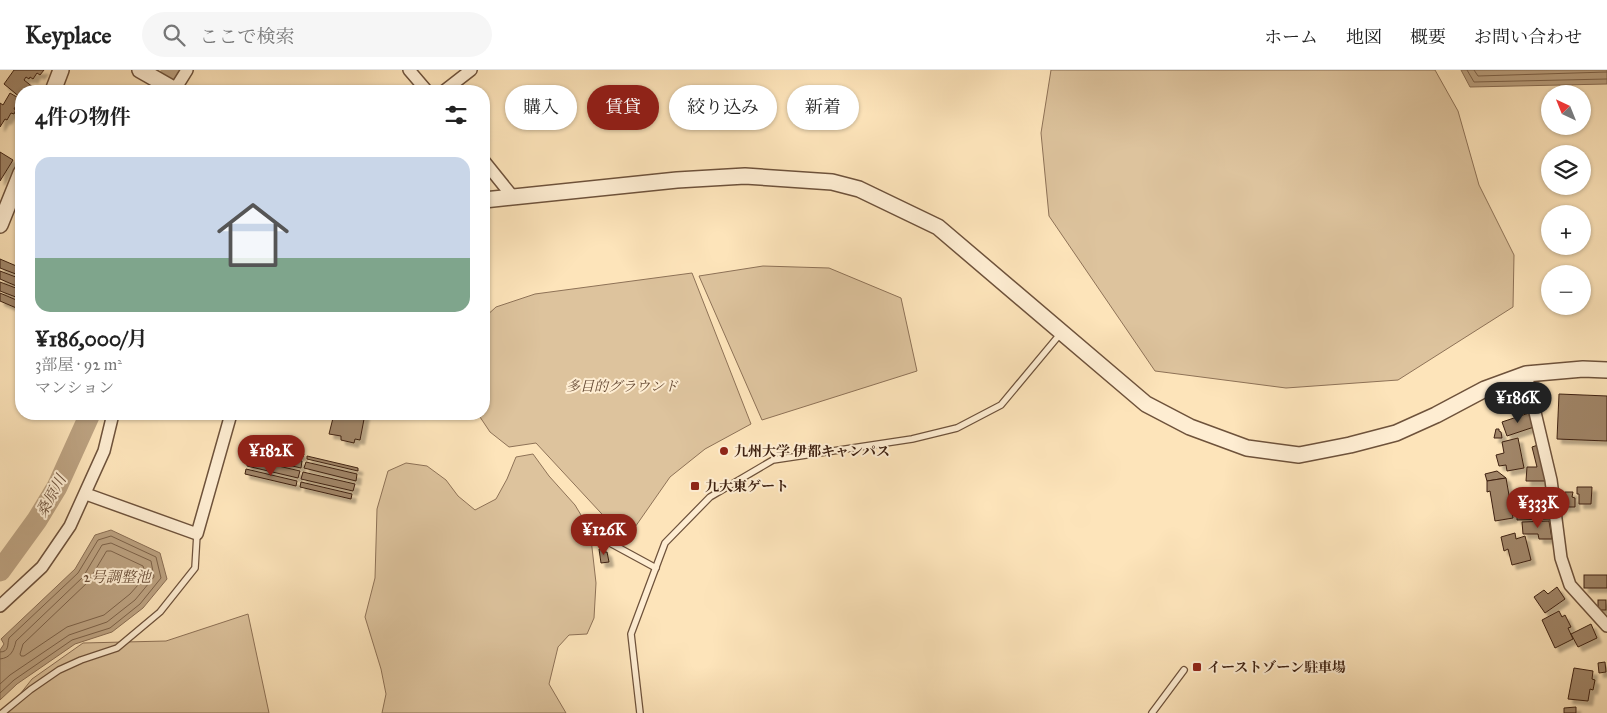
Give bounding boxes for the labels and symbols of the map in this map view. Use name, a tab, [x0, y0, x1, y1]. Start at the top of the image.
north arrow	[1541, 85, 1591, 135]
park label: 多目的グラウンド	[566, 378, 679, 395]
pin: ¥186K	[1483, 382, 1553, 424]
pin: ¥182K	[236, 434, 306, 477]
place label: 九州大学 伊都キャンパス	[734, 443, 890, 460]
marker: 九州大学 伊都キャンパス	[718, 445, 730, 457]
water label: 桑原川	[32, 470, 71, 520]
place label: 九大東ゲート	[705, 478, 789, 495]
marker: 九大東ゲート	[689, 480, 701, 492]
pin: ¥333K	[1503, 486, 1573, 529]
pin: ¥126K	[569, 514, 639, 556]
water label: 2号調整池	[83, 568, 153, 586]
place label: イーストゾーン駐車場	[1207, 659, 1346, 676]
marker: イーストゾーン駐車場	[1191, 661, 1203, 673]

